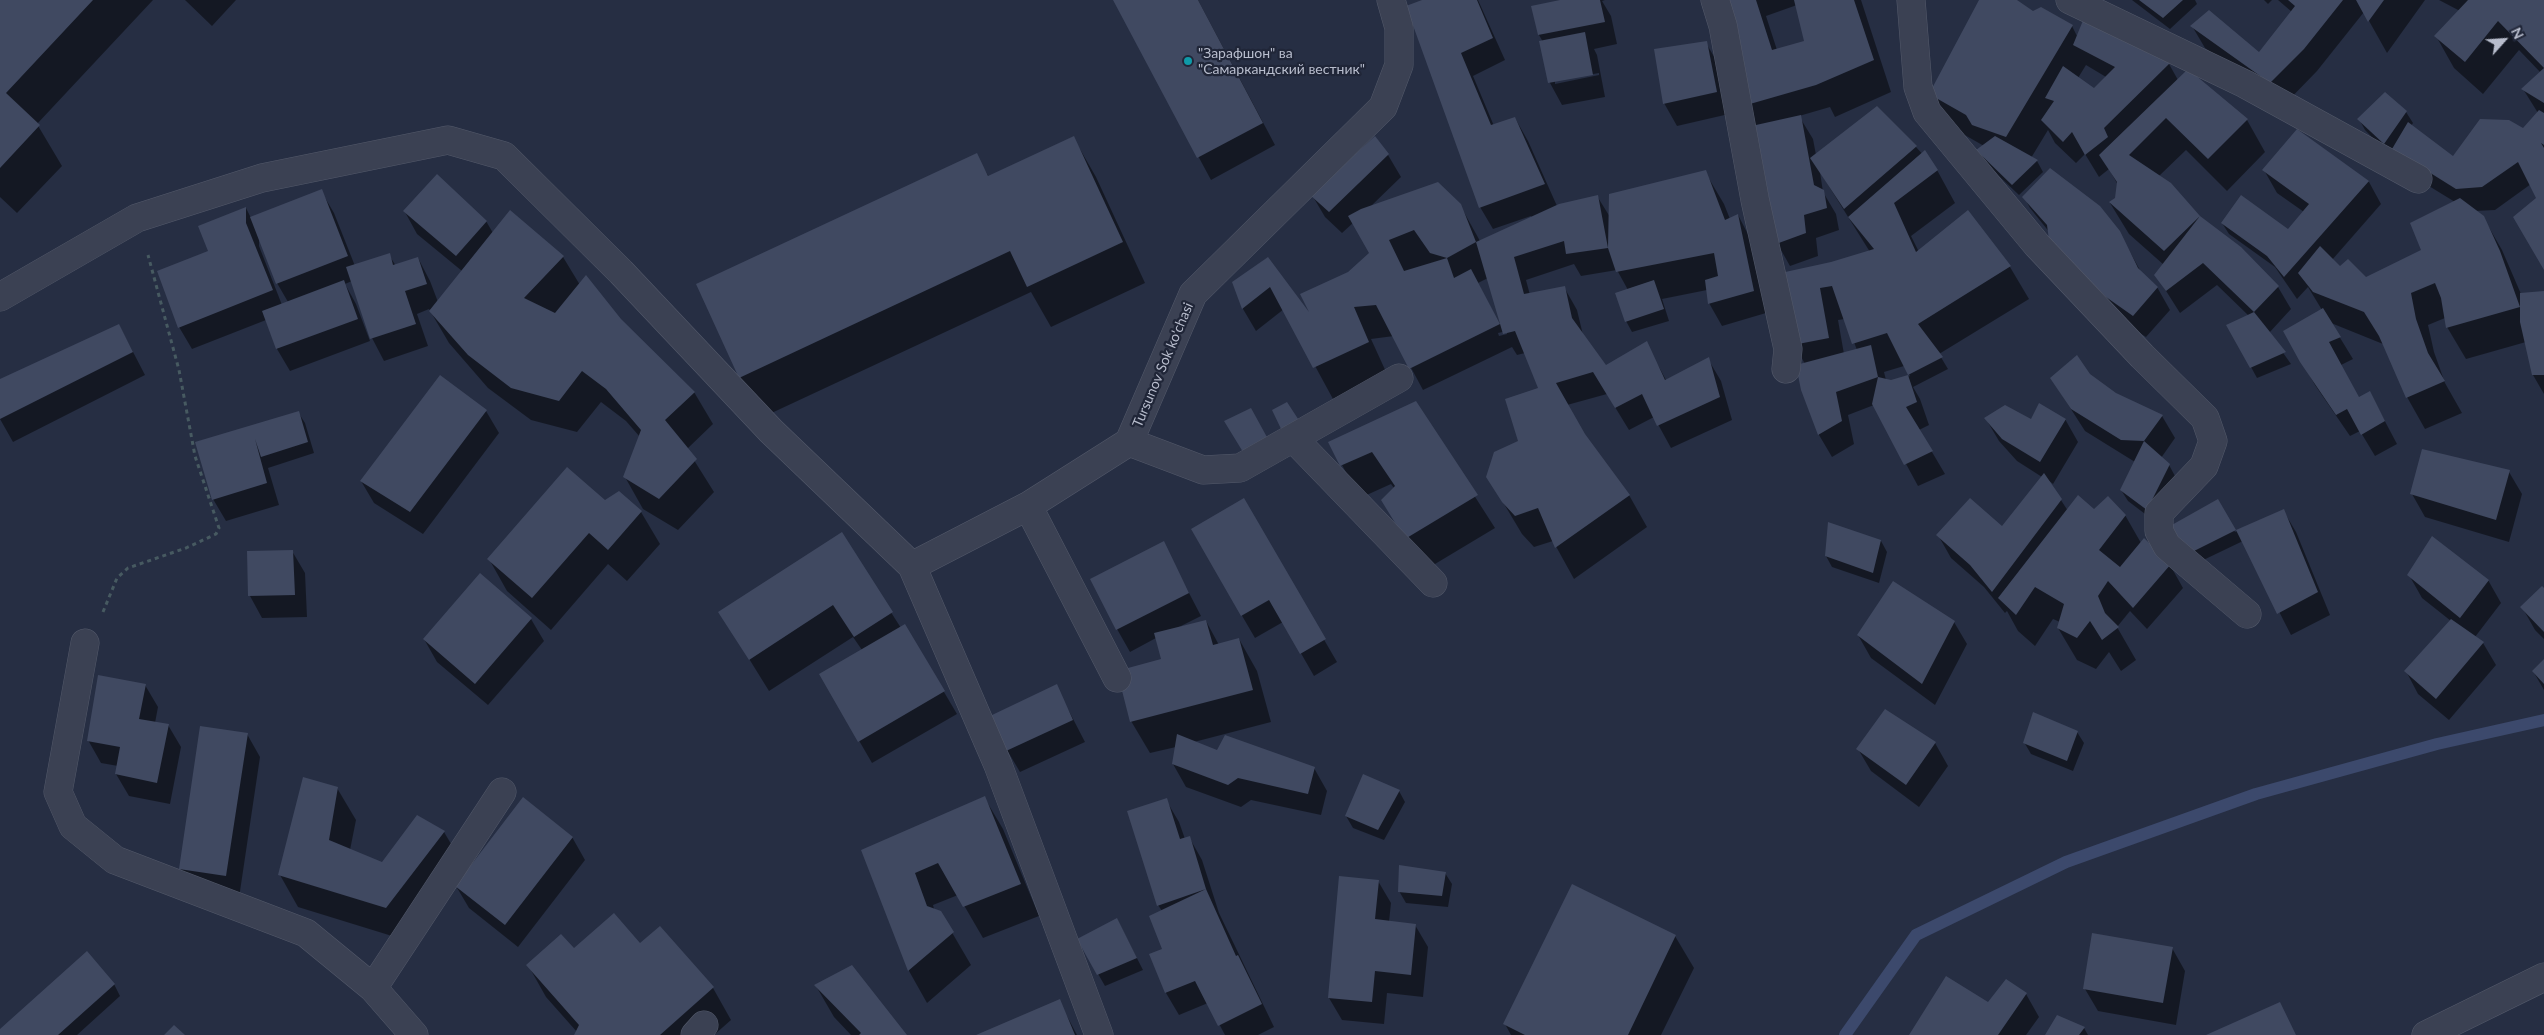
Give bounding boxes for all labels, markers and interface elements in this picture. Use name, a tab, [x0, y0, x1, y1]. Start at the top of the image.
north arrow	[2479, 15, 2529, 65]
text: N	[2508, 25, 2528, 42]
place label: "Зарафшон" ва "Самаркандский вестник"	[1198, 45, 1365, 78]
marker: "Зарафшон" ва "Самаркандский вестник"	[1182, 55, 1194, 67]
street label: Tursunov Sok ko'chasi	[1129, 300, 1197, 430]

